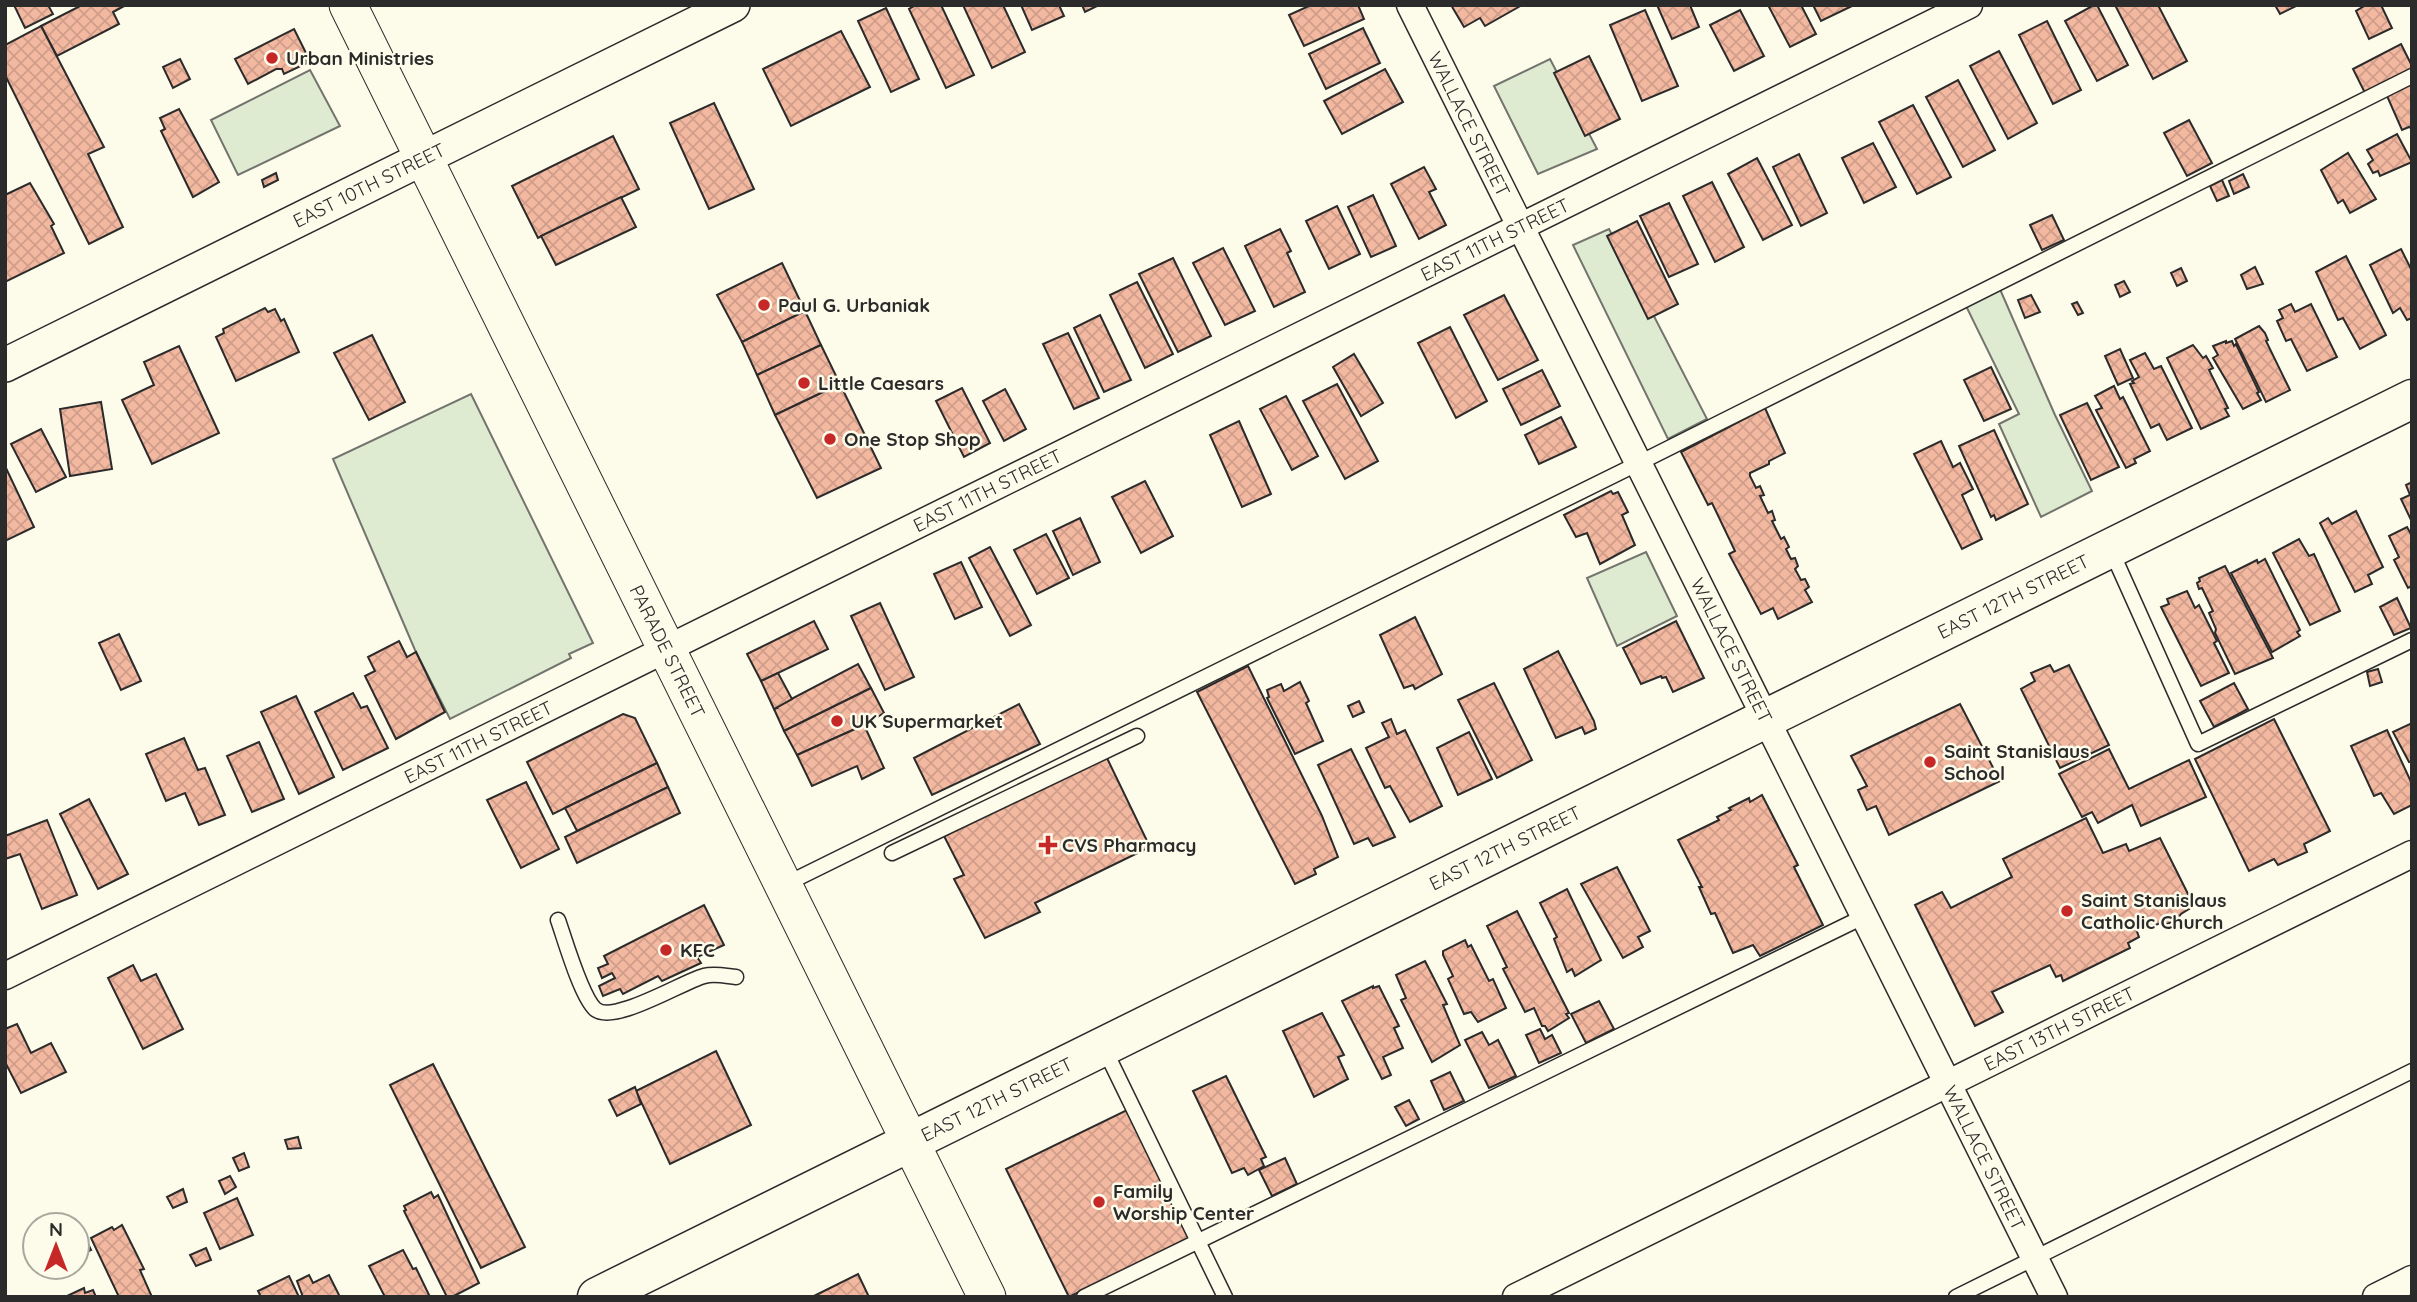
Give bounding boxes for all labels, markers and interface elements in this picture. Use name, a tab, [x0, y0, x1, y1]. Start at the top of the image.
place label: Urban Ministries	[286, 46, 434, 70]
street label: WALLACE STREET	[1423, 48, 1516, 201]
marker: Urban Ministries	[264, 50, 280, 66]
street label: EAST 10TH STREET	[289, 137, 449, 233]
street label: EAST 11TH STREET	[1417, 193, 1573, 286]
place label: Paul G. Urbaniak	[778, 293, 930, 317]
marker: Paul G. Urbaniak	[756, 297, 772, 313]
place label: Little Caesars	[818, 371, 944, 395]
marker: Little Caesars	[796, 375, 812, 391]
place label: One Stop Shop	[844, 427, 981, 451]
marker: One Stop Shop	[822, 431, 838, 447]
street label: EAST 11TH STREET	[909, 443, 1066, 537]
street label: EAST 12TH STREET	[1933, 549, 2093, 644]
street label: WALLACE STREET	[1685, 574, 1778, 727]
street label: PARADE STREET	[625, 581, 711, 722]
street label: EAST 11TH STREET	[400, 695, 557, 789]
place label: UK Supermarket	[851, 709, 1003, 733]
marker: UK Supermarket	[829, 713, 845, 729]
place label: Saint Stanislaus School	[1944, 739, 2089, 785]
marker: Saint Stanislaus School	[1922, 754, 1938, 770]
street label: EAST 12TH STREET	[1425, 800, 1585, 895]
place label: CVS Pharmacy	[1062, 833, 1197, 857]
marker: CVS Pharmacy	[1040, 837, 1056, 853]
place label: Saint Stanislaus Catholic Church	[2081, 888, 2226, 934]
marker: Saint Stanislaus Catholic Church	[2059, 903, 2075, 919]
place label: KFC	[680, 938, 715, 962]
marker: KFC	[658, 942, 674, 958]
street label: EAST 13TH STREET	[1980, 981, 2139, 1076]
street label: EAST 12TH STREET	[917, 1052, 1077, 1147]
street label: WALLACE STREET	[1938, 1081, 2031, 1234]
place label: Family Worship Center	[1113, 1179, 1254, 1225]
marker: Family Worship Center	[1091, 1194, 1107, 1210]
north arrow	[21, 1211, 91, 1281]
text: N	[49, 1217, 63, 1241]

